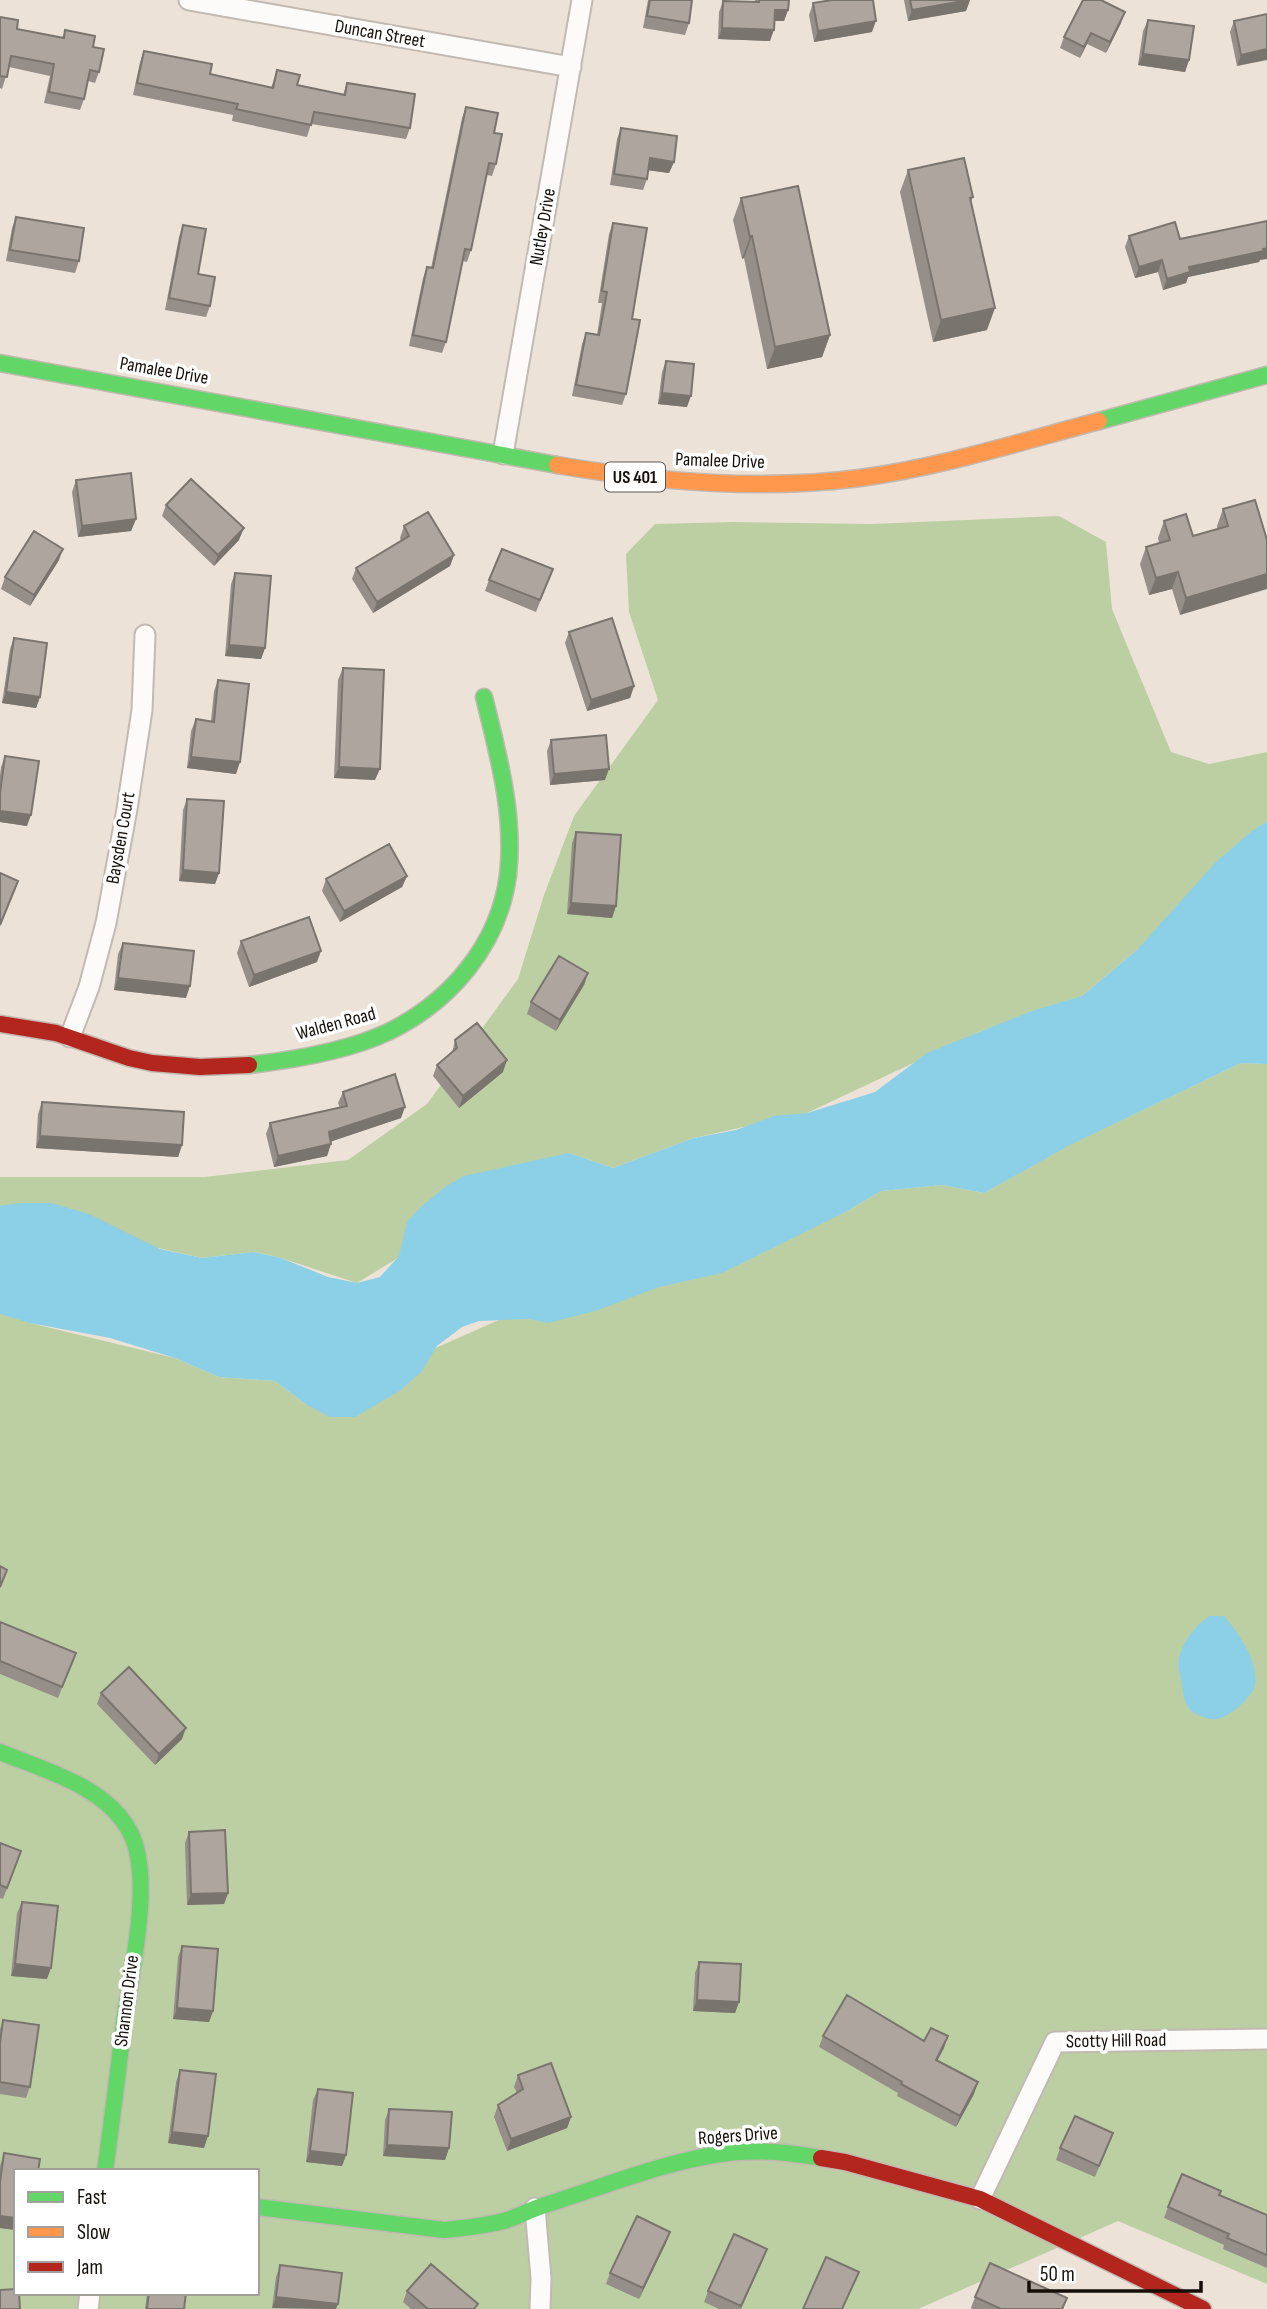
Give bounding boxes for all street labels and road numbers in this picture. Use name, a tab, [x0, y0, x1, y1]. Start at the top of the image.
street label: Duncan Street	[333, 15, 427, 53]
street label: Nutley Drive	[525, 187, 561, 267]
street label: Pamalee Drive	[118, 352, 210, 390]
street label: Pamalee Drive	[675, 448, 765, 474]
road number: US 401	[605, 462, 665, 491]
street label: Baysden Court	[102, 790, 140, 886]
street label: Walden Road	[294, 1002, 378, 1046]
street label: Shannon Drive	[110, 1954, 144, 2048]
street label: Scotty Hill Road	[1066, 2029, 1166, 2053]
street label: Rogers Drive	[697, 2122, 779, 2150]

